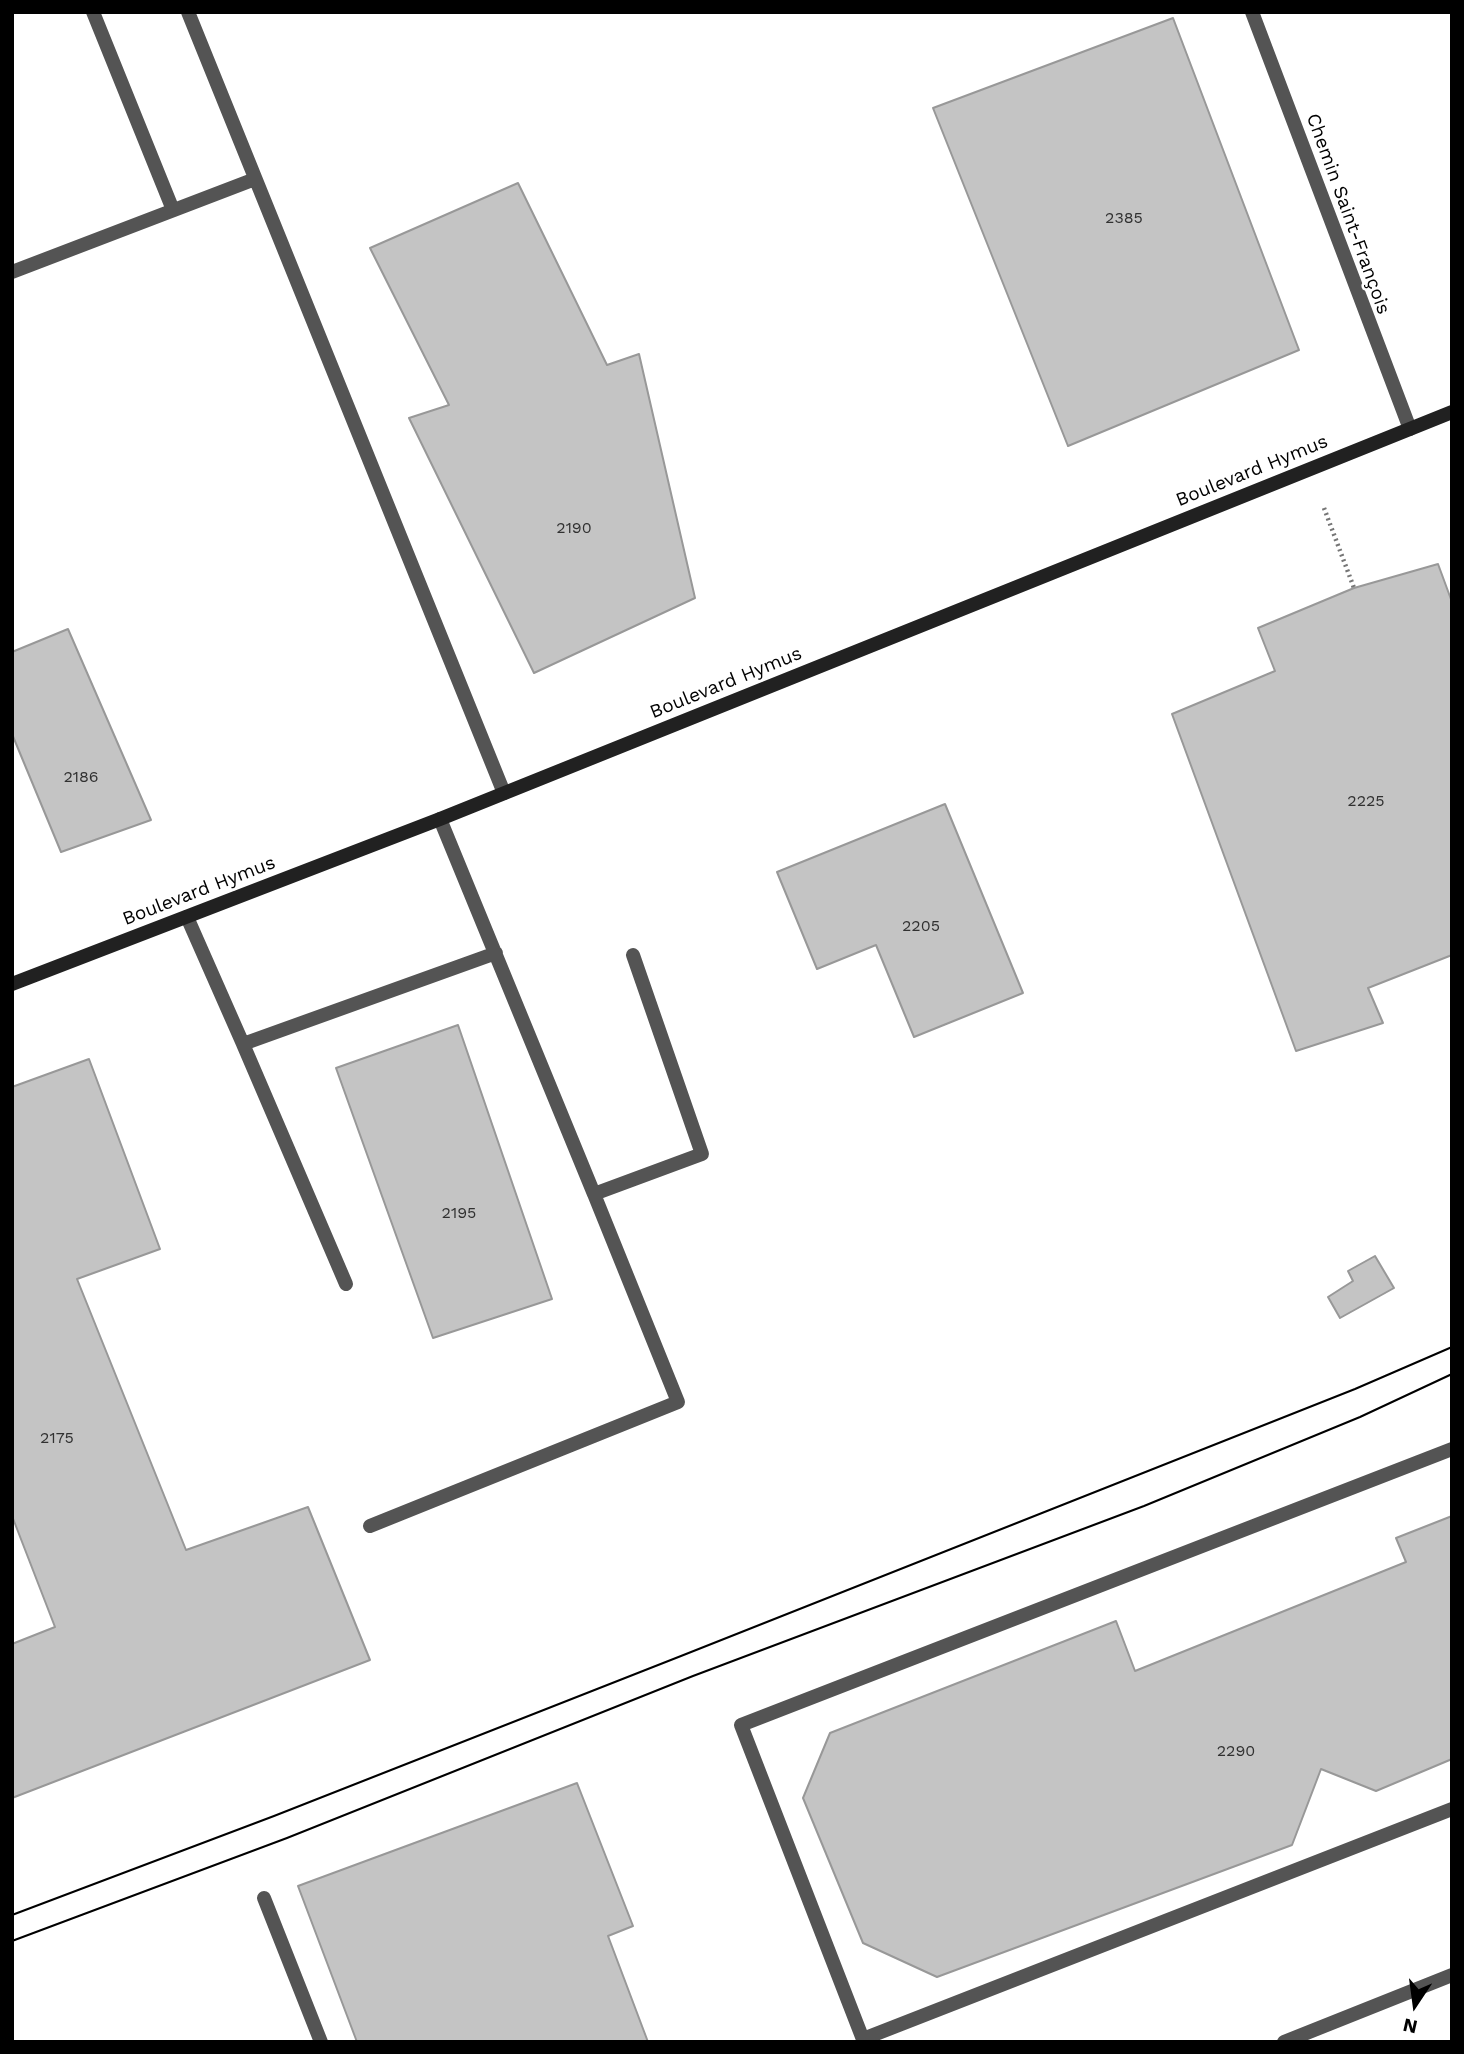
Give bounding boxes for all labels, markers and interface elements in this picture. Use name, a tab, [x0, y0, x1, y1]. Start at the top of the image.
street label: Chemin Saint-François	[1301, 111, 1395, 317]
house number: 2385	[1105, 208, 1143, 228]
street label: Boulevard Hymus	[1173, 430, 1331, 512]
house number: 2190	[556, 518, 592, 538]
street label: Boulevard Hymus	[647, 642, 805, 724]
house number: 2186	[63, 767, 99, 787]
house number: 2225	[1347, 791, 1385, 811]
street label: Boulevard Hymus	[119, 851, 279, 931]
house number: 2205	[902, 916, 940, 936]
house number: 2195	[442, 1203, 476, 1223]
house number: 2175	[40, 1428, 74, 1448]
house number: 2290	[1217, 1741, 1255, 1761]
north arrow	[1380, 1970, 1450, 2040]
text: N	[1401, 2013, 1420, 2039]

